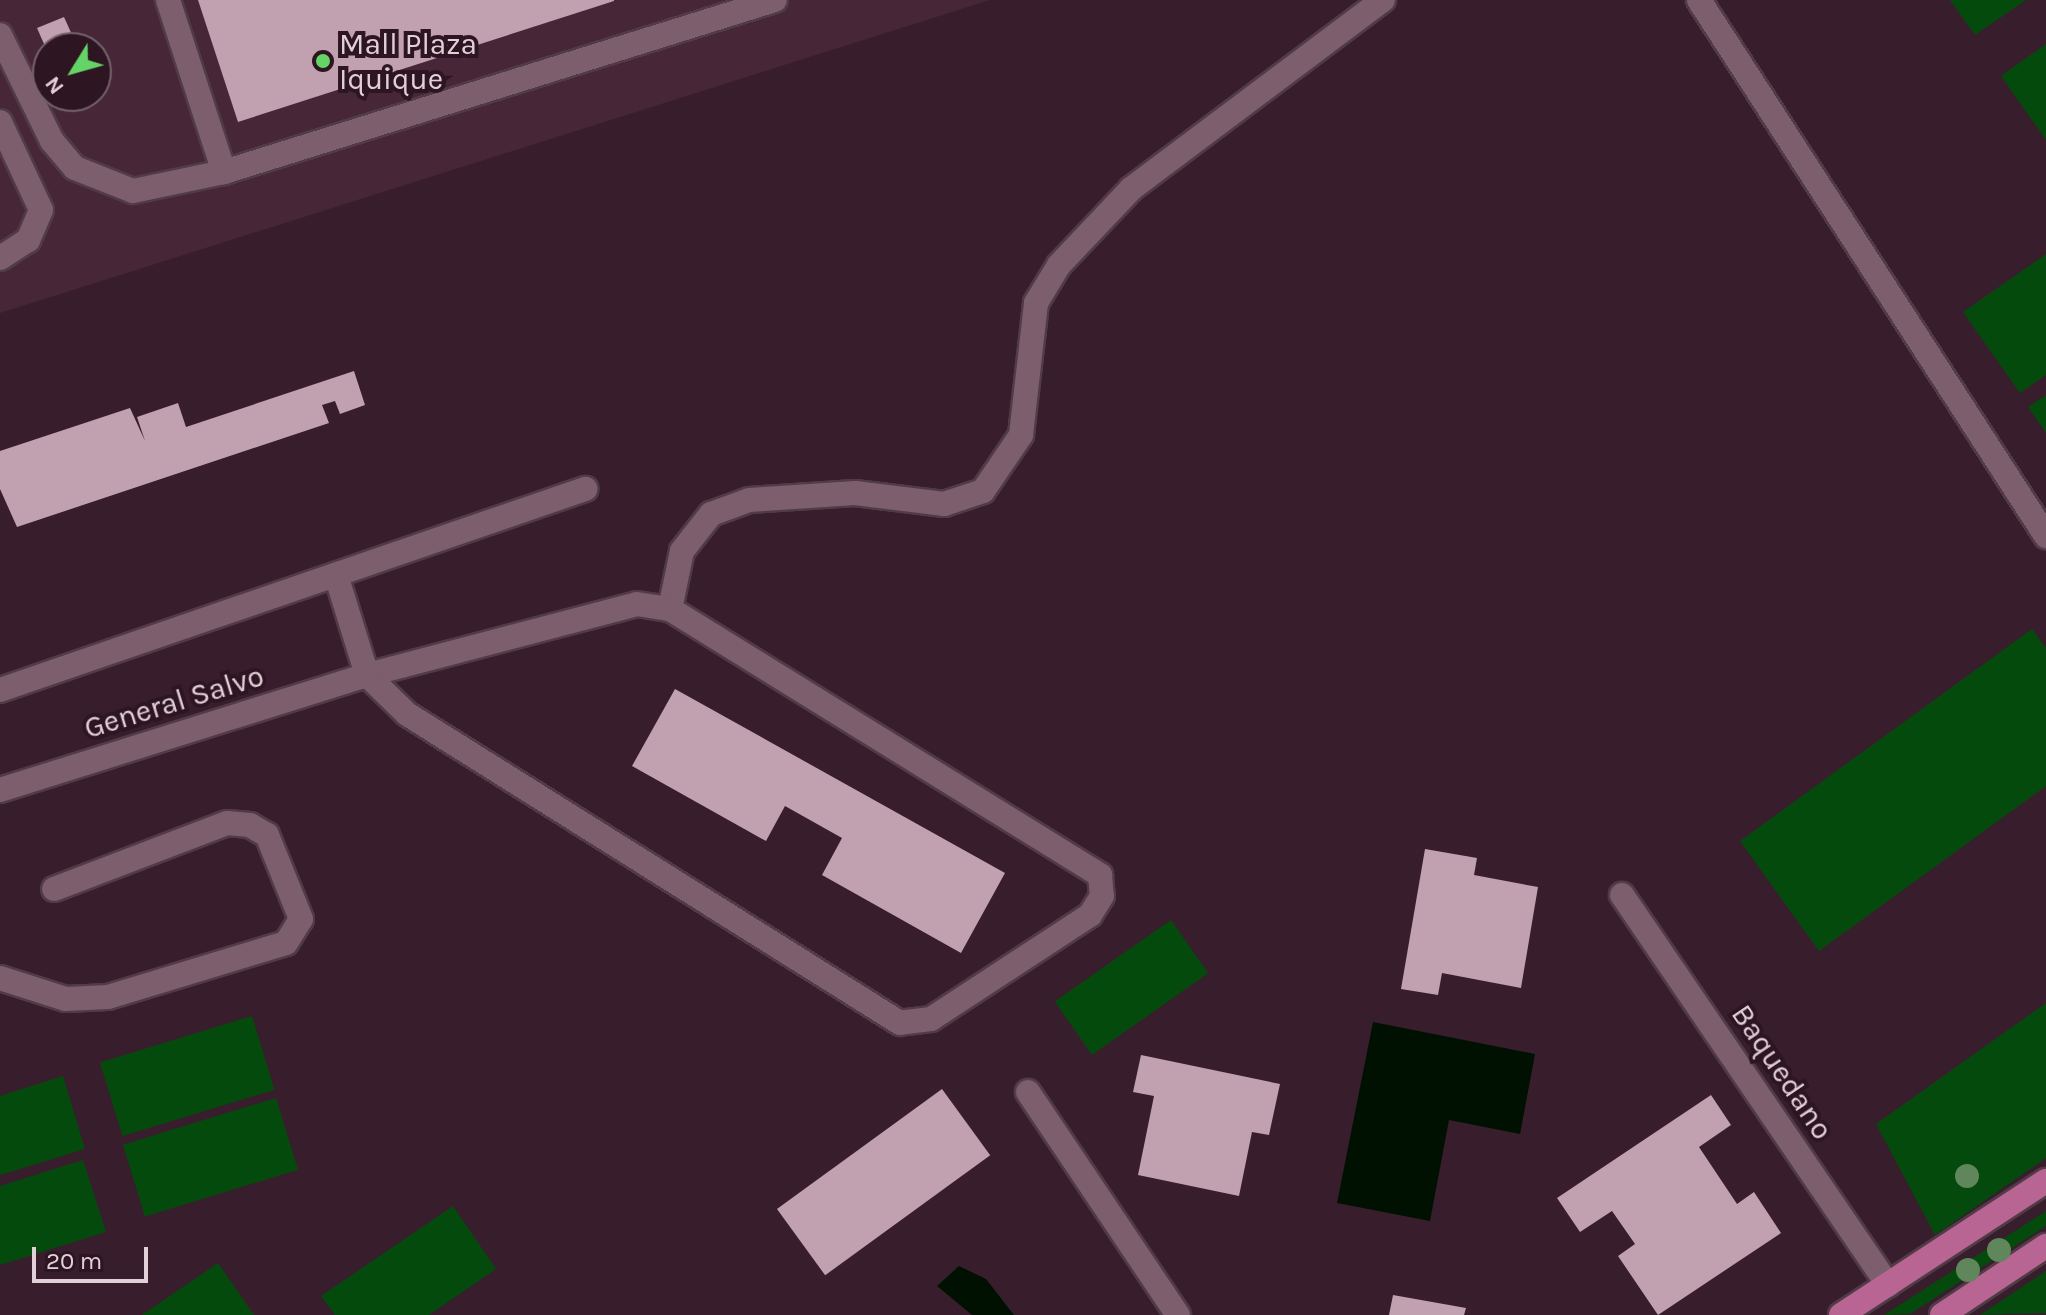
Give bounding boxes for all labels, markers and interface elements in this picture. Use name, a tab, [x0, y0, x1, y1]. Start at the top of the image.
place label: Mall Plaza Iquique	[339, 26, 477, 96]
north arrow	[32, 32, 112, 112]
marker: Mall Plaza Iquique	[314, 52, 332, 70]
text: N	[39, 71, 70, 99]
street label: General Salvo	[80, 658, 268, 746]
street label: Baquedano	[1724, 998, 1840, 1146]
scale bar	[36, 1231, 152, 1281]
text: 20 m	[46, 1247, 102, 1275]

